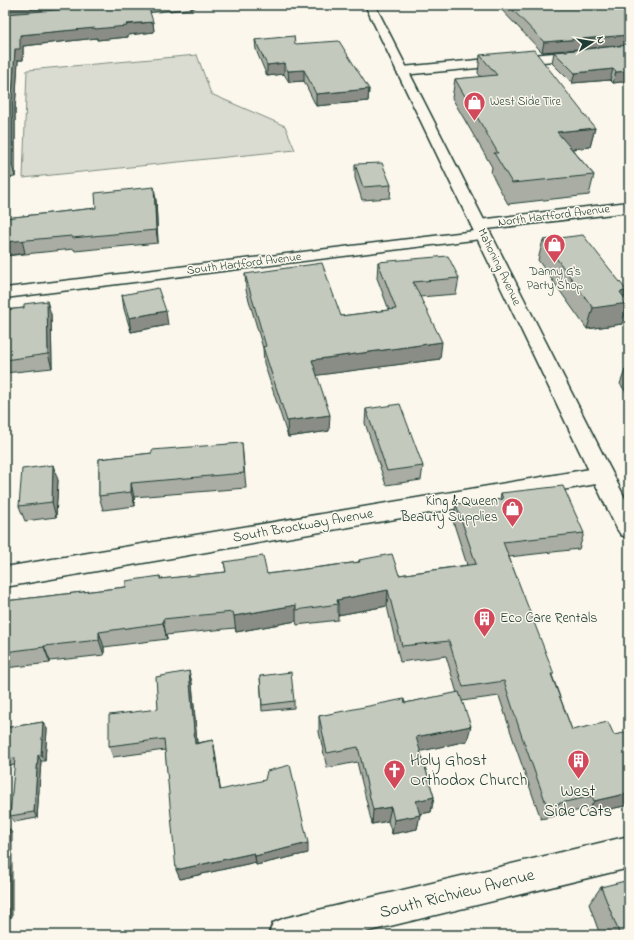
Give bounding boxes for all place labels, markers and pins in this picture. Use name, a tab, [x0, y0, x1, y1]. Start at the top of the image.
shop icon: West Side Tire	[462, 89, 488, 122]
place label: West Side Tire	[490, 93, 562, 111]
shop icon: Danny G's Party Shop	[542, 232, 568, 265]
place label: Danny G's Party Shop	[527, 263, 584, 296]
place label: King & Queen Beauty Supplies	[400, 491, 498, 529]
shop icon: King & Queen Beauty Supplies	[500, 496, 526, 529]
building icon: Eco Care Rentals	[472, 605, 498, 638]
place label: Eco Care Rentals	[500, 608, 598, 629]
place label: Holy Ghost Orthodox Church	[410, 748, 527, 793]
building icon: West Side Cats	[565, 748, 591, 781]
church icon: Holy Ghost Orthodox Church	[381, 757, 407, 790]
place label: West Side Cats	[544, 779, 612, 824]

